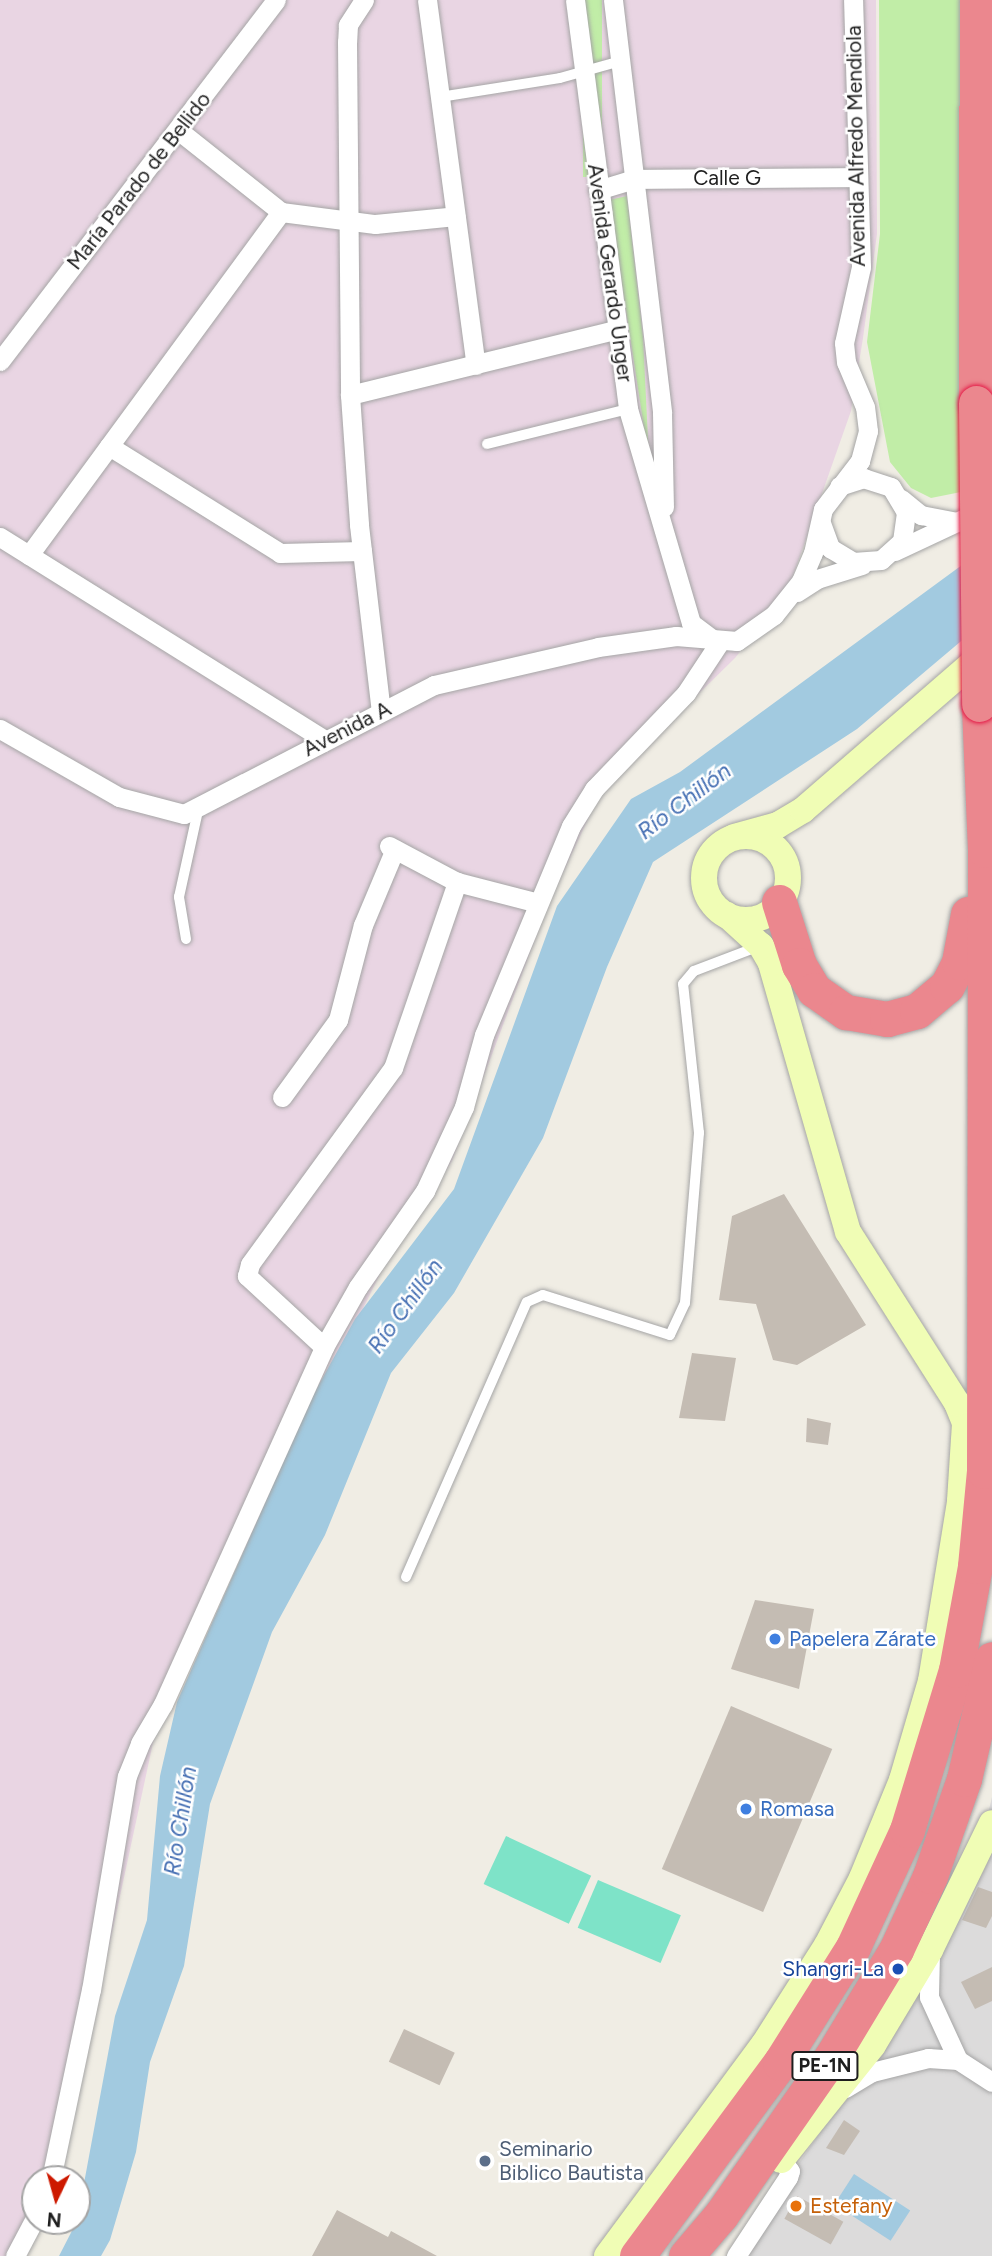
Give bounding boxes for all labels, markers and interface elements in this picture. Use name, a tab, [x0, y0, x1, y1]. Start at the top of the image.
street label: Avenida Alfredo Mendiola	[841, 25, 871, 267]
street label: María Parado de Bellido	[62, 87, 216, 275]
street label: Avenida Gerardo Unger	[582, 162, 638, 384]
street label: Calle G	[693, 165, 761, 191]
street label: Avenida A	[299, 696, 395, 762]
water label: Río Chillón	[632, 757, 736, 845]
water label: Río Chillón	[362, 1253, 448, 1359]
place label: Papelera Zárate	[789, 1626, 936, 1652]
marker: Papelera Zárate	[767, 1631, 783, 1647]
water label: Río Chillón	[158, 1765, 202, 1877]
place label: Romasa	[760, 1796, 834, 1822]
marker: Romasa	[738, 1801, 754, 1817]
place label: Shangri-La	[782, 1956, 884, 1982]
marker: Shangri-La	[890, 1961, 906, 1977]
road number: PE-1N	[790, 2050, 860, 2082]
place label: Seminario Biblico Bautista	[499, 2136, 644, 2186]
marker: Seminario Biblico Bautista	[477, 2153, 493, 2169]
north arrow	[21, 2165, 91, 2235]
place label: Estefany	[810, 2193, 893, 2219]
marker: Estefany	[788, 2198, 804, 2214]
text: N	[46, 2207, 63, 2232]

